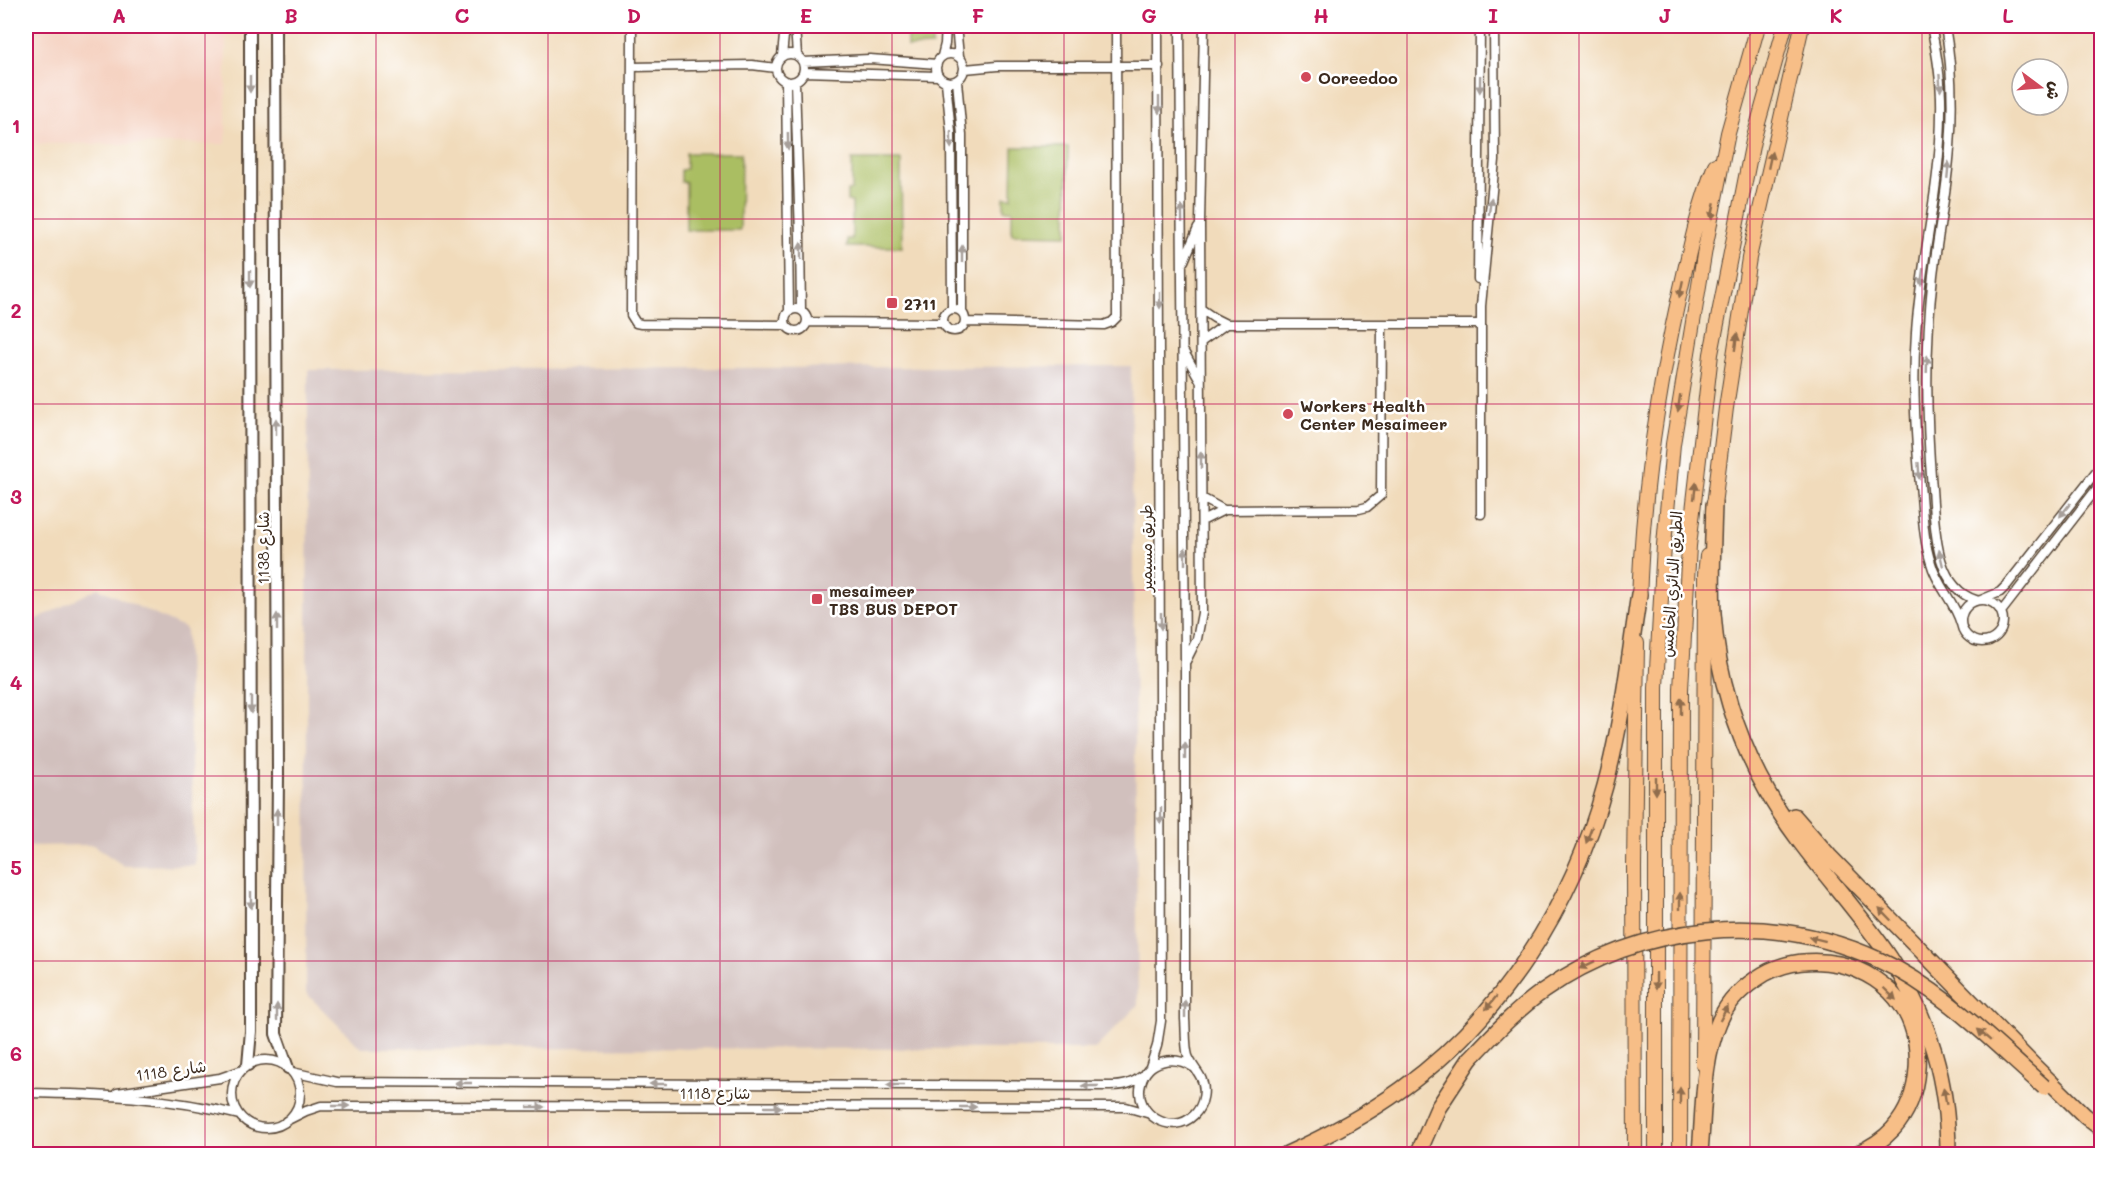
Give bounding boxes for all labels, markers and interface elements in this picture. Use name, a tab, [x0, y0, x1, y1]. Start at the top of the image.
text: A	[112, 2, 126, 28]
text: B	[284, 2, 298, 28]
text: C	[455, 2, 470, 28]
text: D	[627, 2, 641, 28]
text: E	[800, 2, 812, 28]
text: F	[972, 2, 985, 28]
text: G	[1141, 2, 1157, 28]
text: H	[1313, 2, 1329, 28]
text: I	[1488, 2, 1498, 28]
text: J	[1658, 2, 1672, 28]
text: K	[1829, 2, 1843, 28]
text: L	[2002, 2, 2014, 28]
north arrow	[2010, 57, 2070, 117]
place label: Ooreedoo	[1318, 67, 1398, 88]
marker: Ooreedoo	[1299, 70, 1313, 84]
one-way arrow	[245, 74, 255, 93]
one-way arrow	[1475, 74, 1485, 93]
one-way arrow	[1935, 74, 1945, 93]
text: ش	[2042, 80, 2067, 103]
one-way arrow	[1154, 95, 1164, 114]
text: 1	[12, 112, 20, 138]
one-way arrow	[946, 130, 956, 149]
one-way arrow	[783, 131, 792, 150]
one-way arrow	[1766, 150, 1776, 169]
one-way arrow	[1943, 161, 1953, 180]
one-way arrow	[1486, 196, 1495, 215]
one-way arrow	[1708, 201, 1717, 220]
one-way arrow	[1178, 205, 1187, 224]
one-way arrow	[796, 242, 805, 261]
one-way arrow	[957, 244, 966, 263]
one-way arrow	[1917, 268, 1926, 287]
one-way arrow	[245, 269, 255, 288]
one-way arrow	[1676, 280, 1685, 299]
one-way arrow	[1155, 290, 1165, 309]
place label: 2711	[904, 293, 936, 314]
marker: 2711	[885, 296, 899, 310]
text: 2	[10, 297, 22, 323]
one-way arrow	[1731, 332, 1740, 351]
one-way arrow	[1922, 355, 1931, 374]
one-way arrow	[1675, 393, 1684, 412]
place label: Workers Health Center Mesaimeer	[1300, 395, 1447, 434]
marker: Workers Health Center Mesaimeer	[1281, 407, 1295, 421]
one-way arrow	[271, 418, 281, 437]
one-way arrow	[1197, 450, 1206, 469]
one-way arrow	[1914, 462, 1924, 481]
one-way arrow	[1690, 481, 1700, 500]
text: 3	[10, 483, 22, 509]
one-way arrow	[2059, 502, 2072, 518]
street label: طريق مسيمير	[1135, 504, 1156, 594]
street label: الطريق الدائري الخامس	[1655, 510, 1689, 658]
street label: شارع 1138	[252, 511, 275, 585]
one-way arrow	[1180, 547, 1190, 566]
one-way arrow	[1936, 549, 1946, 567]
place label: mesaimeer TBS BUS DEPOT	[829, 580, 958, 619]
marker: mesaimeer TBS BUS DEPOT	[810, 592, 824, 606]
one-way arrow	[1156, 611, 1166, 630]
one-way arrow	[272, 613, 282, 632]
text: 4	[10, 669, 23, 695]
one-way arrow	[246, 695, 256, 714]
one-way arrow	[1676, 697, 1686, 716]
one-way arrow	[1180, 742, 1190, 761]
one-way arrow	[1651, 776, 1661, 795]
one-way arrow	[1156, 806, 1166, 825]
one-way arrow	[272, 808, 282, 827]
one-way arrow	[1584, 827, 1594, 845]
text: 5	[10, 854, 22, 880]
one-way arrow	[246, 890, 256, 909]
one-way arrow	[1675, 892, 1685, 911]
one-way arrow	[1879, 908, 1893, 922]
one-way arrow	[1808, 933, 1826, 943]
one-way arrow	[1578, 961, 1595, 970]
one-way arrow	[1651, 971, 1661, 990]
one-way arrow	[1883, 986, 1897, 1000]
one-way arrow	[1485, 995, 1498, 1011]
one-way arrow	[1180, 1000, 1190, 1019]
one-way arrow	[272, 1003, 282, 1022]
one-way arrow	[1719, 1004, 1729, 1021]
one-way arrow	[1976, 1028, 1992, 1041]
text: 6	[10, 1040, 22, 1066]
street label: شارع 1118	[134, 1055, 208, 1087]
one-way arrow	[453, 1078, 472, 1088]
one-way arrow	[648, 1079, 667, 1089]
one-way arrow	[885, 1080, 904, 1090]
one-way arrow	[1080, 1081, 1099, 1091]
street label: شارع 1118	[680, 1082, 750, 1105]
one-way arrow	[1675, 1087, 1685, 1106]
one-way arrow	[1940, 1087, 1949, 1106]
one-way arrow	[332, 1101, 351, 1111]
one-way arrow	[527, 1102, 546, 1112]
one-way arrow	[764, 1102, 783, 1112]
one-way arrow	[959, 1102, 978, 1112]

